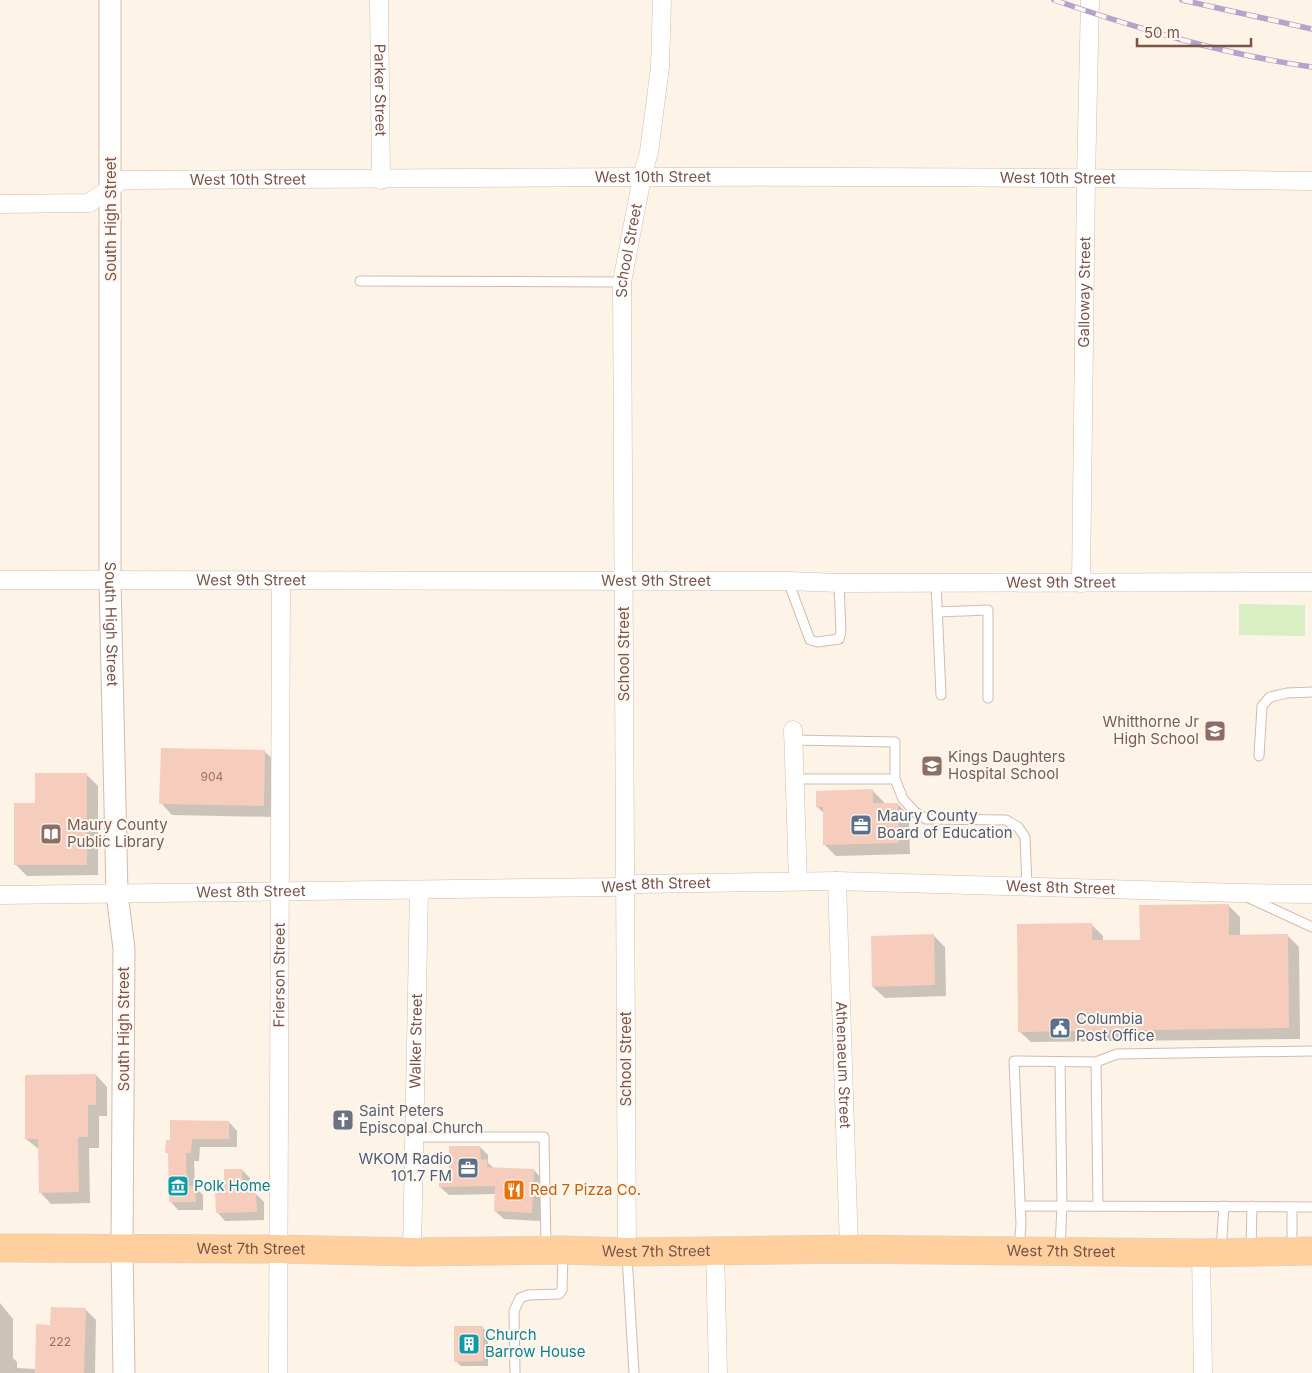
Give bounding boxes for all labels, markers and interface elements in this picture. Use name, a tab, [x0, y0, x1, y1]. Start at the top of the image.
scale bar	[1137, 15, 1251, 47]
text: 50 m	[1144, 23, 1180, 42]
street label: Parker Street	[370, 43, 391, 137]
street label: South High Street	[101, 156, 120, 281]
street label: West 10th Street	[595, 167, 711, 186]
street label: West 10th Street	[1000, 168, 1116, 188]
street label: West 10th Street	[190, 169, 306, 189]
street label: School Street	[612, 202, 646, 298]
street label: Galloway Street	[1074, 236, 1094, 348]
street label: South High Street	[101, 562, 122, 687]
street label: West 9th Street	[196, 570, 306, 589]
street label: West 9th Street	[601, 571, 711, 590]
street label: West 9th Street	[1006, 572, 1116, 592]
street label: School Street	[614, 606, 633, 702]
place label: Whitthorne Jr High School	[1102, 712, 1199, 748]
school or university icon: Whitthorne Jr High School	[1203, 719, 1227, 743]
place label: Kings Daughters Hospital School	[948, 747, 1065, 783]
school or university icon: Kings Daughters Hospital School	[920, 754, 944, 778]
house number: 904	[201, 769, 224, 784]
place label: Maury County Board of Education	[877, 806, 1013, 842]
office icon: Maury County Board of Education	[849, 813, 873, 837]
place label: Maury County Public Library	[67, 815, 168, 851]
library icon: Maury County Public Library	[39, 822, 63, 846]
street label: West 8th Street	[601, 873, 711, 896]
street label: West 8th Street	[1006, 876, 1116, 898]
street label: West 8th Street	[196, 881, 306, 901]
street label: Frierson Street	[269, 923, 289, 1027]
street label: South High Street	[114, 966, 133, 1091]
street label: Walker Street	[405, 993, 426, 1089]
street label: Athenaeum Street	[832, 1001, 855, 1129]
place label: Columbia Post Office	[1076, 1009, 1154, 1045]
street label: School Street	[616, 1011, 635, 1107]
public building icon: Columbia Post Office	[1048, 1016, 1072, 1040]
place label: Saint Peters Episcopal Church	[359, 1101, 483, 1137]
church icon: Saint Peters Episcopal Church	[331, 1108, 355, 1132]
place label: WKOM Radio 101.7 FM	[359, 1149, 452, 1185]
office icon: WKOM Radio 101.7 FM	[456, 1156, 480, 1180]
museum icon: Polk Home	[166, 1174, 190, 1198]
place label: Polk Home	[194, 1176, 271, 1195]
restaurant icon: Red 7 Pizza Co.	[502, 1178, 526, 1202]
place label: Red 7 Pizza Co.	[530, 1180, 641, 1199]
street label: West 7th Street	[197, 1239, 306, 1259]
street label: West 7th Street	[601, 1241, 710, 1261]
street label: West 7th Street	[1006, 1241, 1115, 1261]
place label: Church Barrow House	[485, 1325, 585, 1361]
building icon: Church Barrow House	[457, 1332, 481, 1356]
house number: 222	[49, 1334, 71, 1349]

